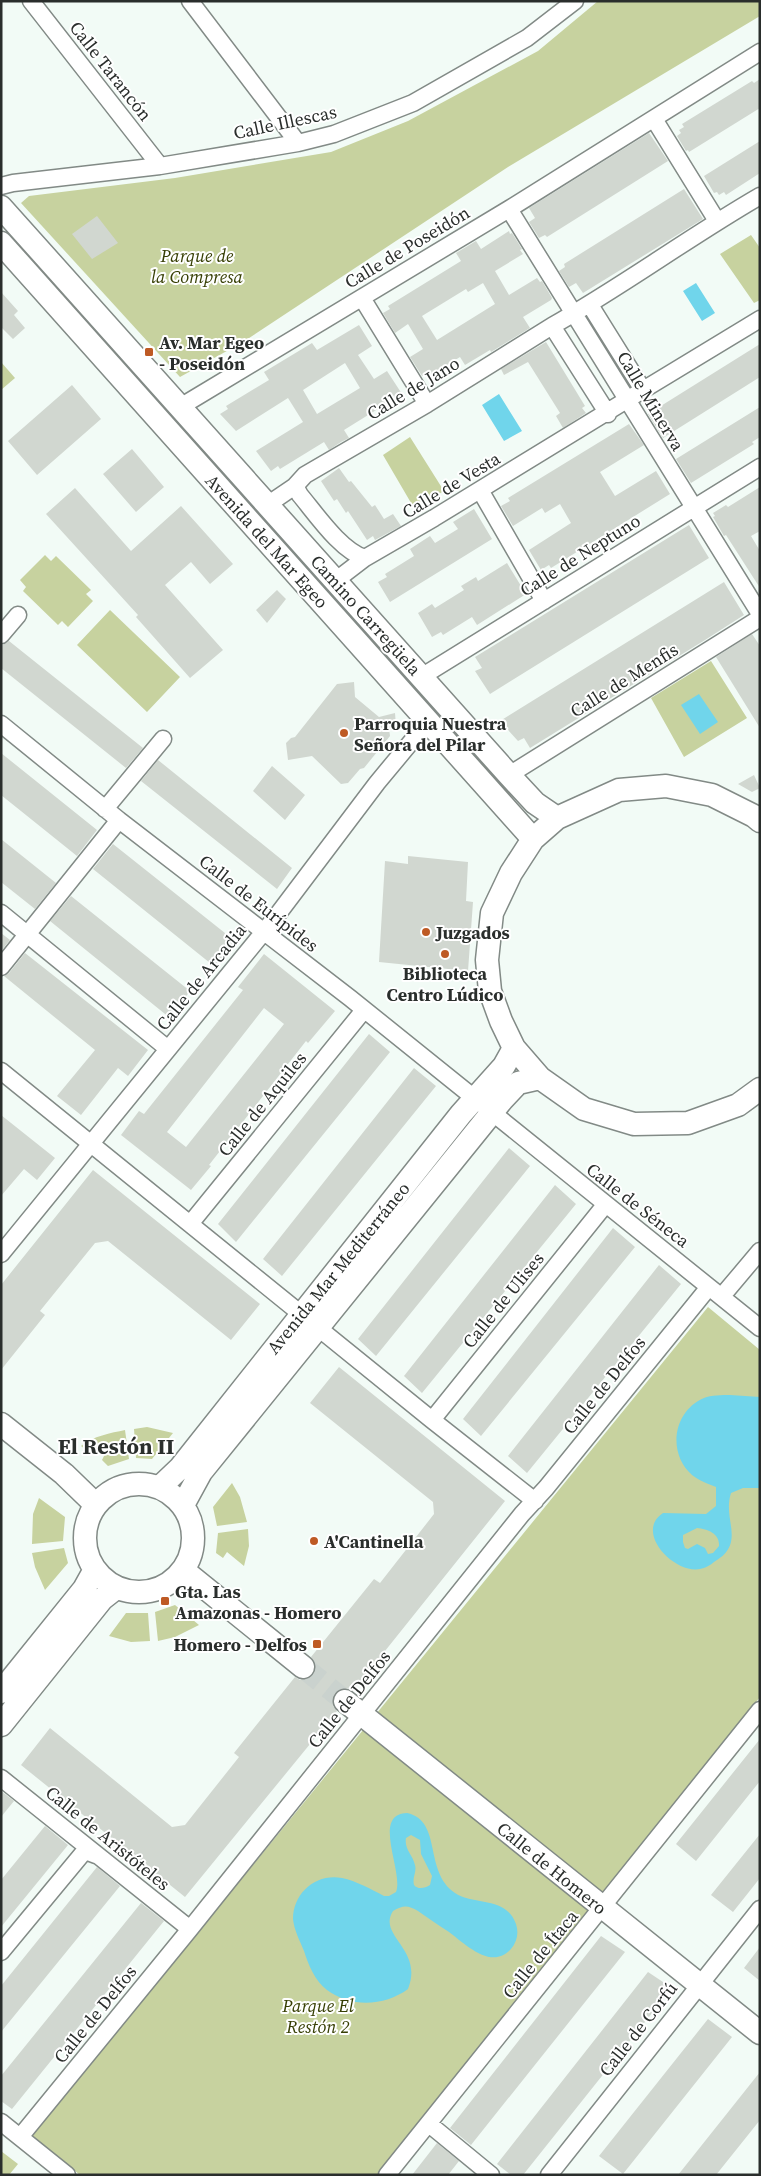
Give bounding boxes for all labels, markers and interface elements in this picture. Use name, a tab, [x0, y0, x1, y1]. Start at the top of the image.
street label: Calle Tarancón	[64, 16, 158, 126]
street label: Calle Illescas	[231, 99, 339, 145]
street label: Calle de Poseidón	[340, 200, 474, 294]
park label: Parque de la Compresa	[151, 243, 244, 289]
place label: Av. Mar Egeo - Poseidón	[159, 330, 264, 376]
marker: Av. Mar Egeo - Poseidón	[143, 346, 155, 358]
street label: Calle Minerva	[611, 347, 691, 456]
street label: Calle de Jano	[362, 350, 464, 426]
street label: Calle de Vesta	[397, 445, 506, 524]
street label: Avenida del Mar Egeo	[200, 468, 334, 614]
street label: Calle de Neptuno	[515, 508, 645, 602]
street label: Camino Carregüela	[305, 549, 428, 681]
street label: Calle de Menfis	[565, 637, 683, 723]
place label: Parroquia Nuestra Señora del Pilar	[354, 711, 507, 757]
marker: Parroquia Nuestra Señora del Pilar	[338, 727, 350, 739]
street label: Calle de Eurípides	[194, 848, 324, 958]
street label: Calle de Arcadia	[150, 918, 252, 1035]
place label: Juzgados	[435, 920, 510, 945]
marker: Juzgados	[420, 926, 432, 938]
marker: Biblioteca Centro Lúdico	[439, 948, 451, 960]
place label: Biblioteca Centro Lúdico	[387, 961, 503, 1007]
street label: Calle de Aquiles	[212, 1046, 312, 1162]
street label: Calle de Séneca	[581, 1157, 695, 1254]
street label: Avenida Mar Mediterráneo	[261, 1177, 415, 1359]
street label: Calle de Ulises	[457, 1247, 550, 1353]
street label: Calle de Delfos	[557, 1331, 651, 1439]
district label: El Restón II	[58, 1431, 174, 1461]
place label: A'Cantinella	[324, 1529, 424, 1554]
marker: A'Cantinella	[308, 1535, 320, 1547]
place label: Gta. Las Amazonas - Homero	[175, 1579, 341, 1625]
marker: Gta. Las Amazonas - Homero	[159, 1595, 171, 1607]
place label: Homero - Delfos	[174, 1632, 307, 1657]
marker: Homero - Delfos	[311, 1638, 323, 1650]
street label: Calle de Delfos	[302, 1645, 396, 1753]
street label: Calle de Aristóteles	[40, 1780, 176, 1896]
street label: Calle de Homero	[492, 1816, 612, 1920]
street label: Calle de Ítaca	[496, 1904, 584, 2004]
street label: Calle de Delfos	[48, 1960, 142, 2068]
street label: Calle de Corfú	[593, 1976, 683, 2082]
park label: Parque El Restón 2	[281, 1993, 354, 2039]

